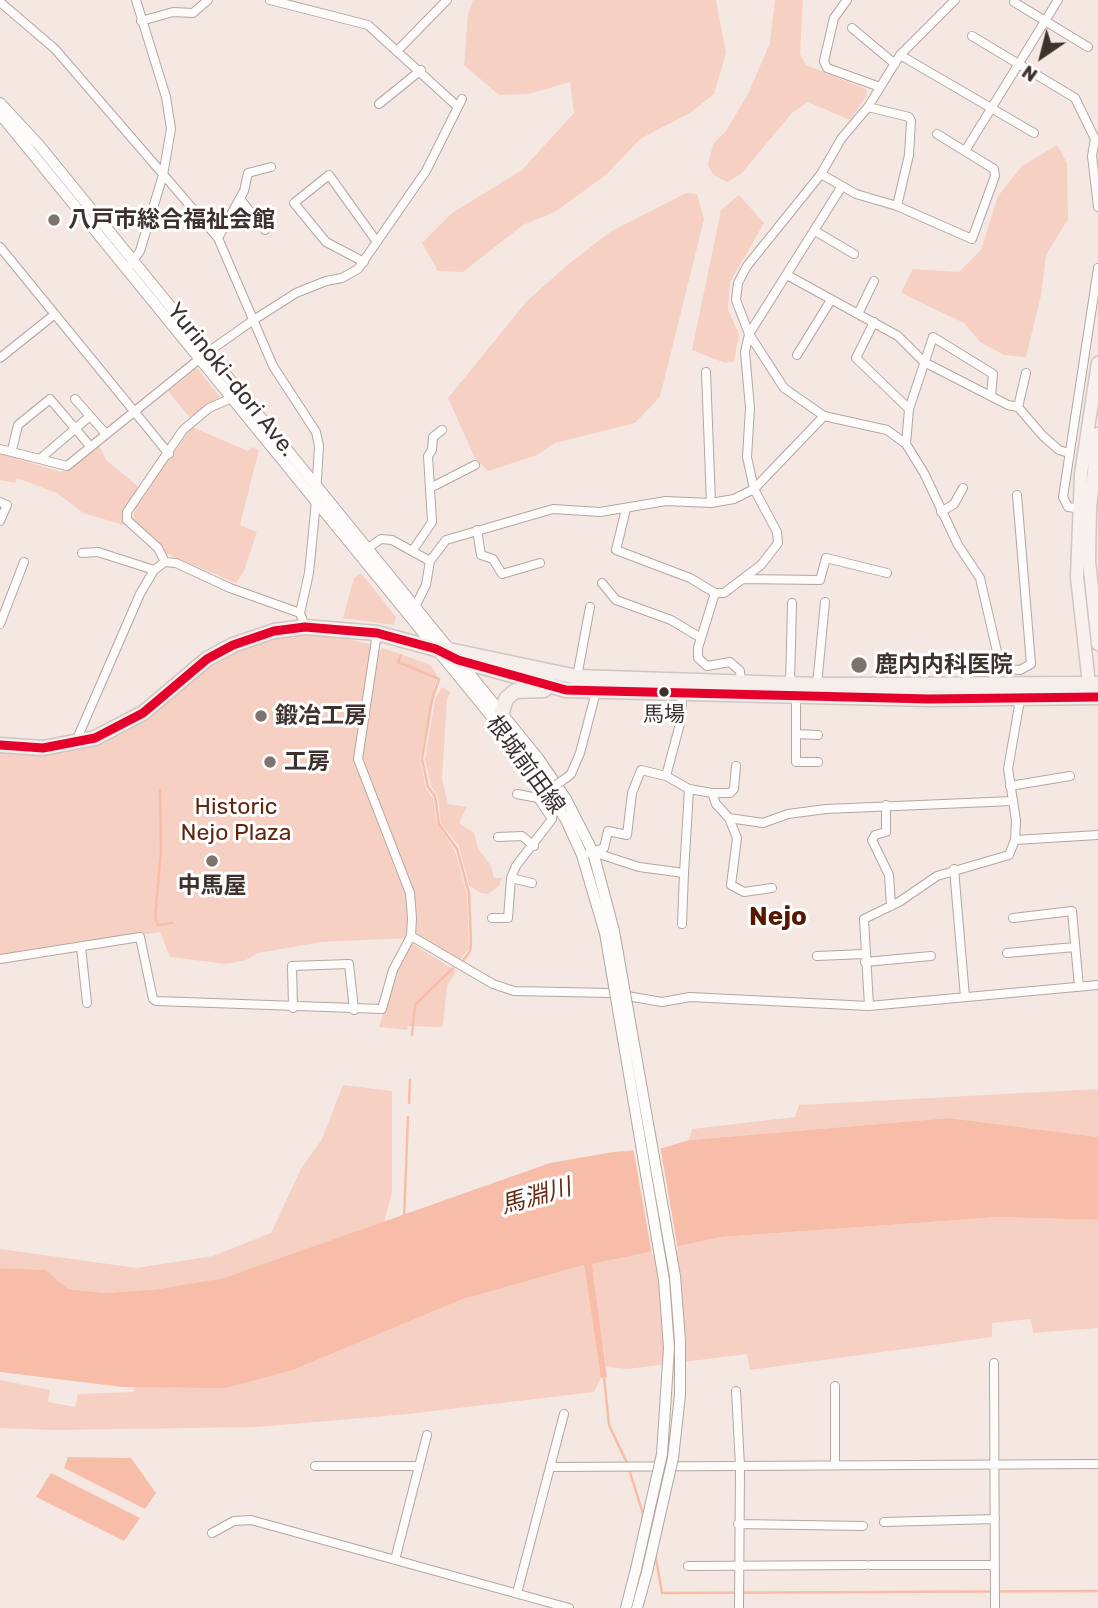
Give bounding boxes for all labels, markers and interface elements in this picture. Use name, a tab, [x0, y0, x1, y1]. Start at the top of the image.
north arrow	[1007, 21, 1077, 91]
text: N	[1017, 60, 1042, 87]
place label: 八戸市総合福祉会館	[68, 206, 275, 234]
marker: 八戸市総合福祉会館	[46, 212, 62, 228]
street label: Yurinoki-dori Ave.	[161, 298, 301, 462]
place label: 鹿内内科医院	[875, 651, 1013, 679]
marker: 鹿内内科医院	[849, 655, 869, 675]
marker: 馬場	[657, 685, 671, 699]
place label: 鍛冶工房	[275, 702, 367, 730]
place label: 馬場	[643, 702, 685, 728]
marker: 鍛冶工房	[253, 708, 269, 724]
street label: 根城前田線	[480, 710, 570, 820]
place label: 工房	[284, 748, 330, 776]
marker: 工房	[262, 754, 278, 770]
park label: Historic Nejo Plaza	[181, 793, 291, 847]
marker: 中馬屋	[204, 853, 220, 869]
place label: 中馬屋	[178, 872, 246, 900]
district label: Nejo	[749, 901, 807, 933]
water label: 馬淵川	[497, 1173, 575, 1221]

